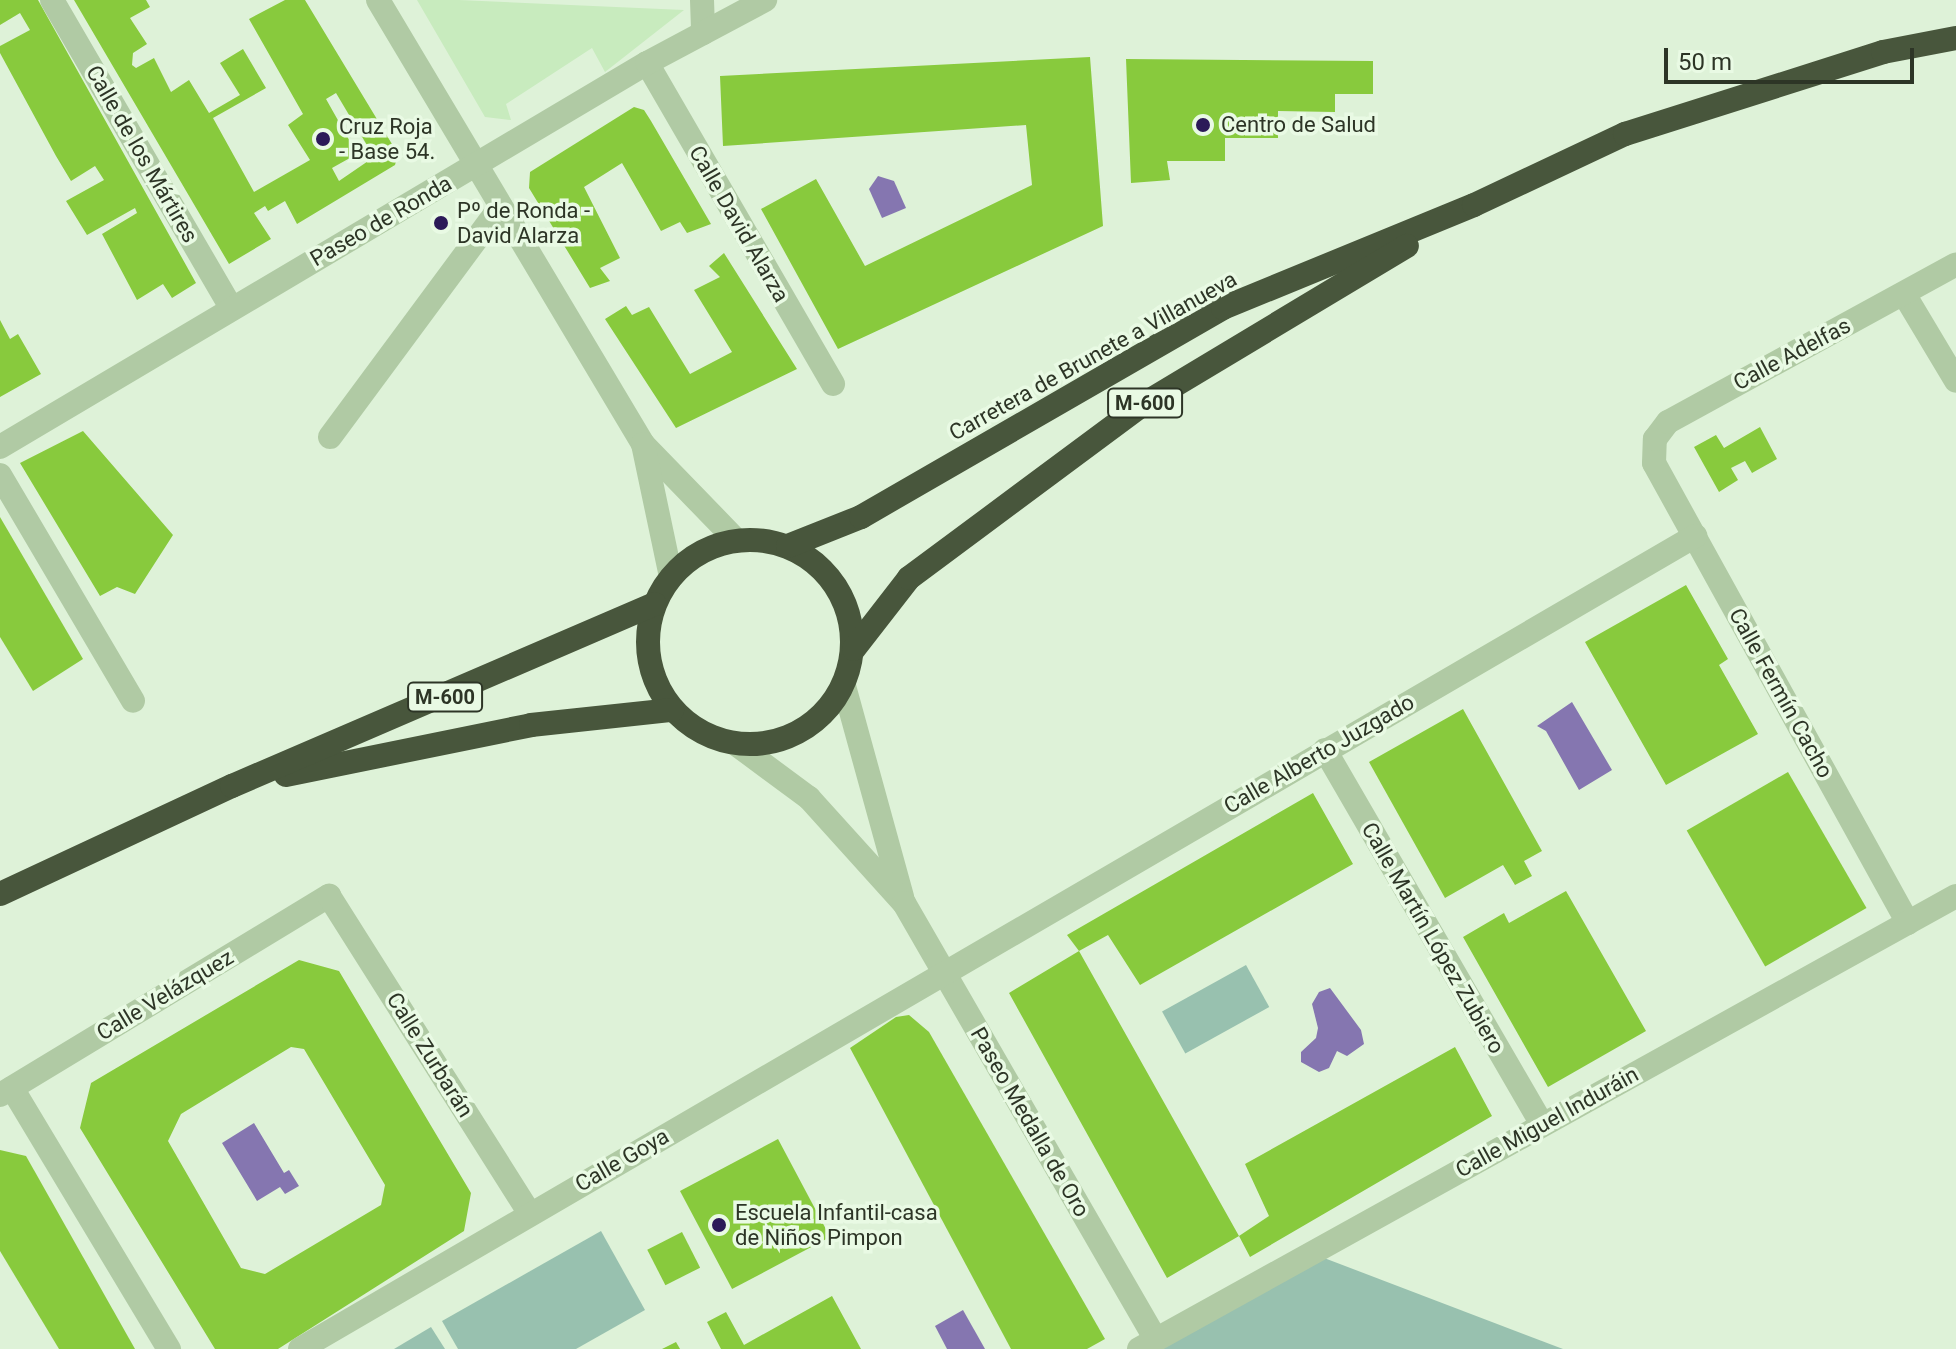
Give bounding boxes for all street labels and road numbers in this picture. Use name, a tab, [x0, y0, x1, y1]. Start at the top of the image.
street label: Calle de los Mártires	[80, 61, 204, 247]
street label: Calle David Alarza	[684, 141, 794, 307]
street label: Paseo de Ronda	[306, 170, 456, 272]
street label: Carretera de Brunete a Villanueva	[945, 266, 1241, 446]
street label: Calle Adelfas	[1729, 312, 1855, 396]
road number: M-600	[1107, 387, 1183, 419]
street label: Calle Fermín Cacho	[1723, 604, 1839, 782]
road number: M-600	[407, 681, 483, 713]
street label: Calle Alberto Juzgado	[1219, 689, 1419, 819]
street label: Calle Martín López Zubiero	[1356, 818, 1510, 1058]
street label: Calle Velázquez	[92, 944, 238, 1046]
street label: Calle Zurbarán	[381, 988, 479, 1122]
street label: Paseo Medalla de Oro	[965, 1022, 1095, 1222]
street label: Calle Miguel Induráin	[1451, 1061, 1643, 1183]
street label: Calle Goya	[570, 1123, 674, 1197]

